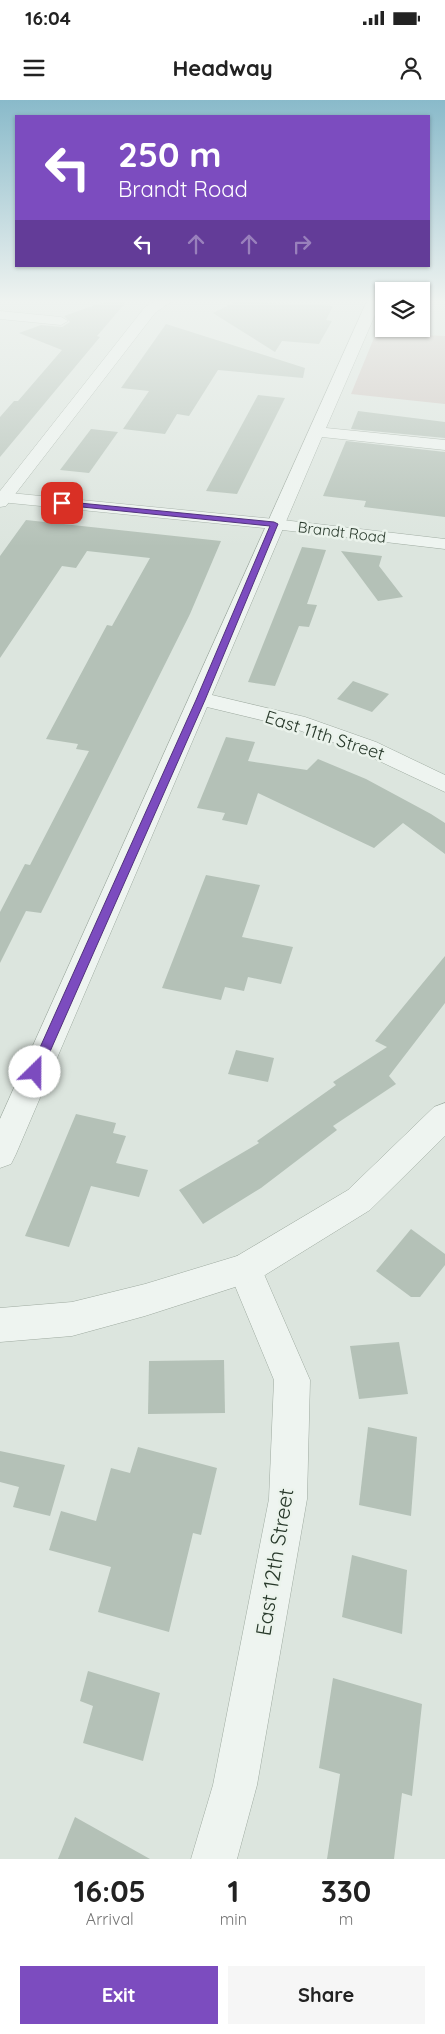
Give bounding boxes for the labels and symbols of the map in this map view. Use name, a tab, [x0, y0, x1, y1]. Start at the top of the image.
pin	[41, 482, 83, 524]
street label: Brandt Road	[297, 517, 387, 547]
street label: East 11th Street	[262, 705, 388, 765]
position arrow	[8, 1045, 60, 1097]
street label: East 12th Street	[250, 1486, 298, 1638]

